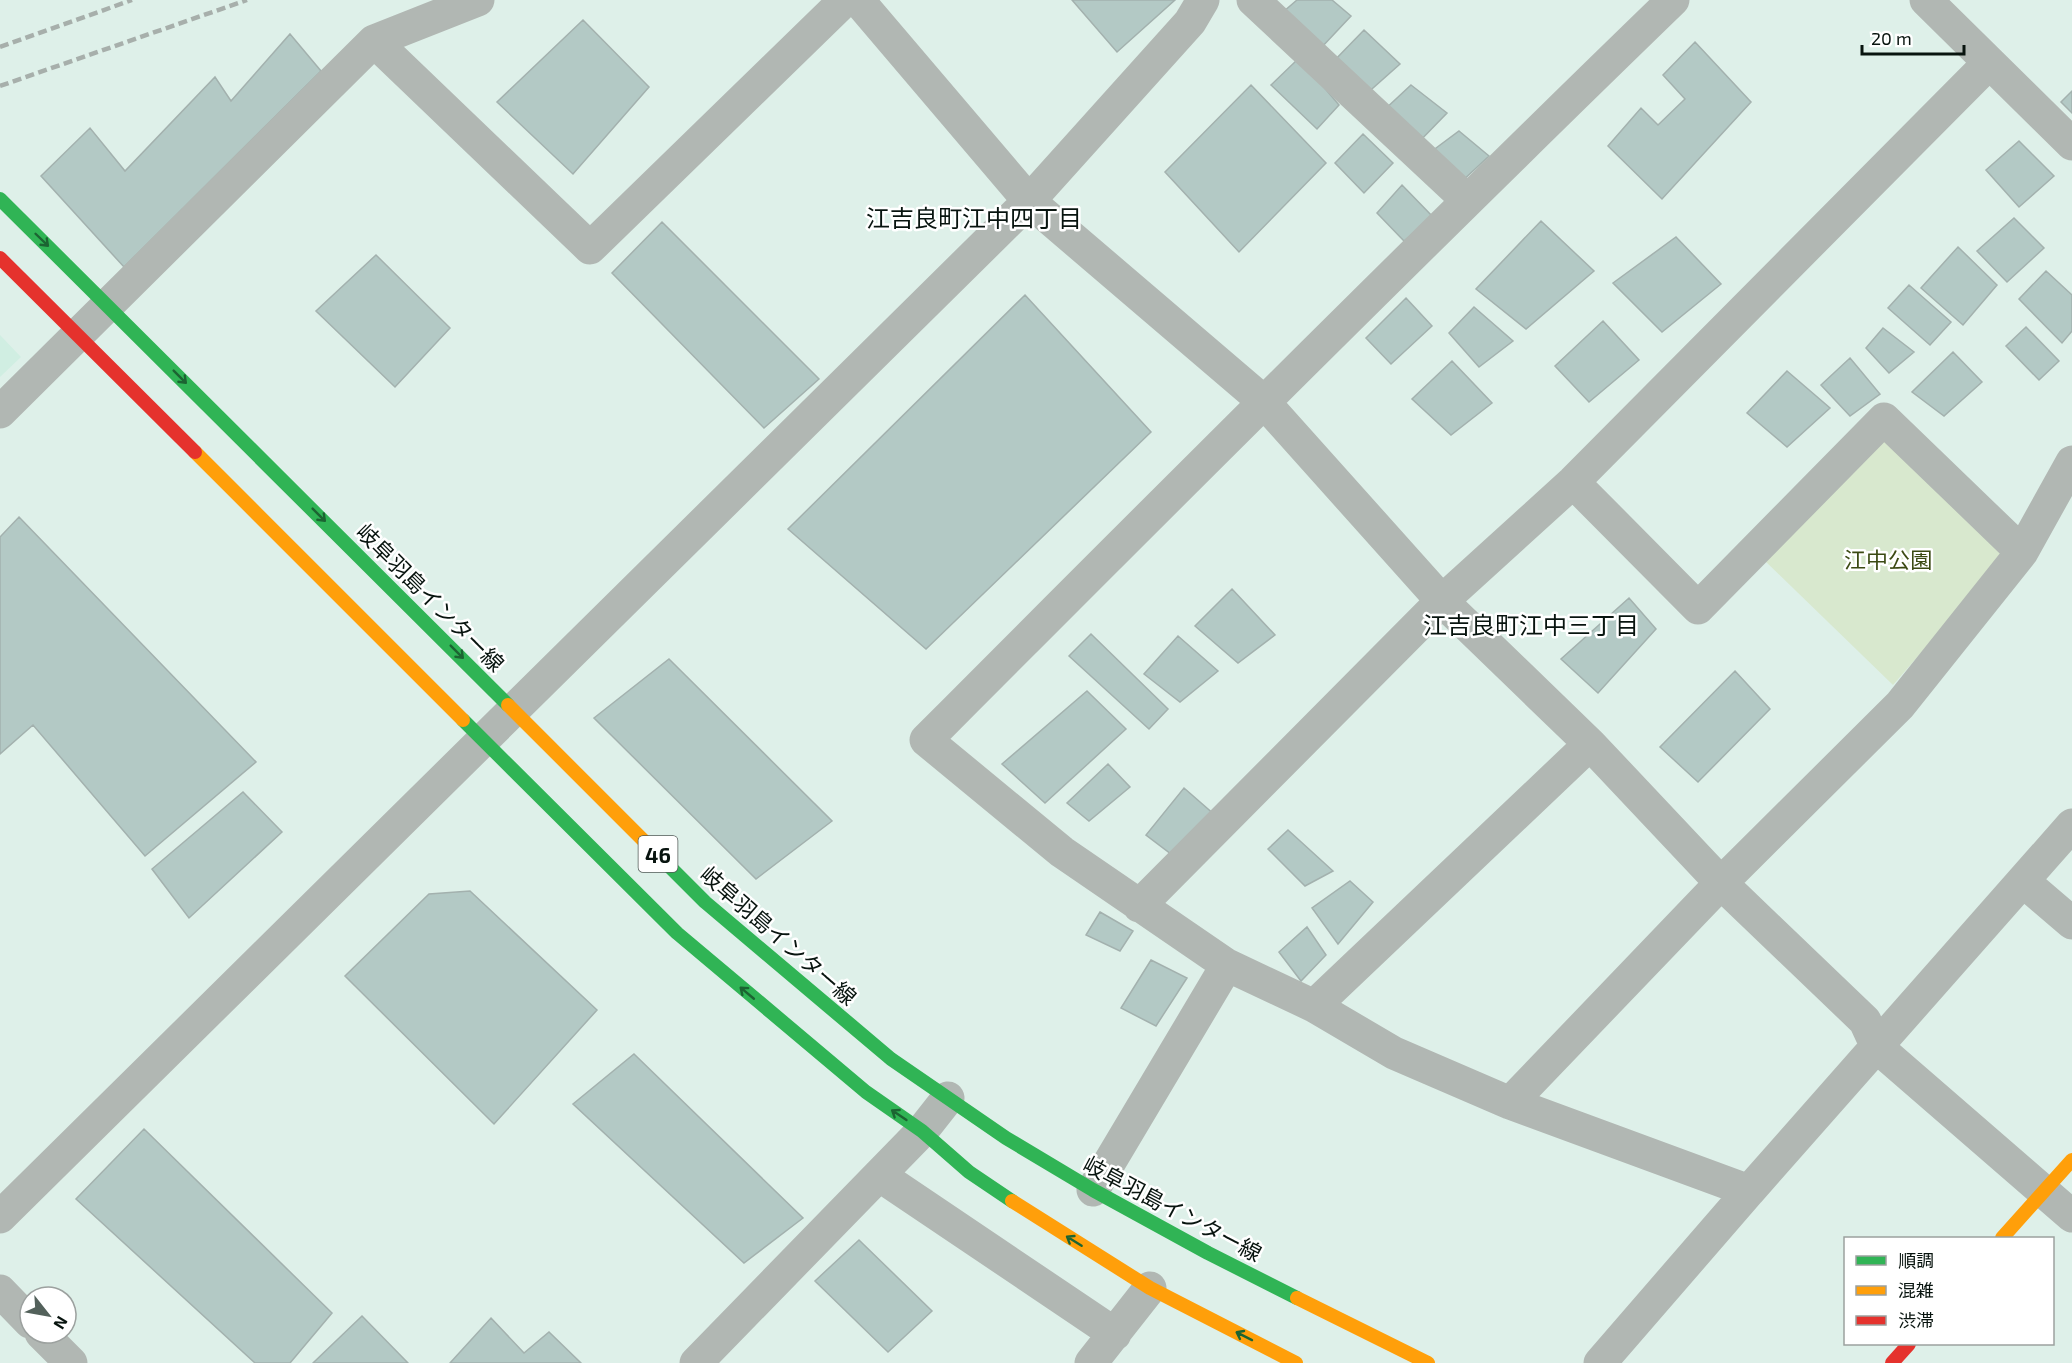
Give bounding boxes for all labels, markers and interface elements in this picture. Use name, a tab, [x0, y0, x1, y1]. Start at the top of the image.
scale bar	[1862, 18, 1964, 56]
text: 20 m	[1871, 27, 1912, 49]
district label: 江吉良町江中四丁目	[866, 203, 1082, 232]
one-way arrow	[34, 233, 49, 247]
one-way arrow	[173, 370, 188, 385]
one-way arrow	[311, 507, 326, 522]
street label: 岐阜羽島インター線	[352, 518, 510, 676]
park label: 江中公園	[1844, 546, 1932, 572]
district label: 江吉良町江中三丁目	[1423, 610, 1639, 639]
one-way arrow	[449, 645, 464, 660]
road number: 46	[638, 836, 678, 872]
street label: 岐阜羽島インター線	[696, 860, 862, 1010]
one-way arrow	[740, 986, 756, 999]
one-way arrow	[891, 1109, 908, 1121]
street label: 岐阜羽島インター線	[1079, 1150, 1267, 1266]
one-way arrow	[1066, 1234, 1083, 1246]
legend	[1844, 1237, 2054, 1345]
text: 順調	[1898, 1249, 1934, 1271]
text: 混雑	[1898, 1279, 1934, 1301]
north arrow	[18, 1285, 78, 1345]
text: 渋滞	[1898, 1309, 1934, 1331]
text: N	[50, 1313, 72, 1333]
one-way arrow	[1235, 1330, 1253, 1342]

